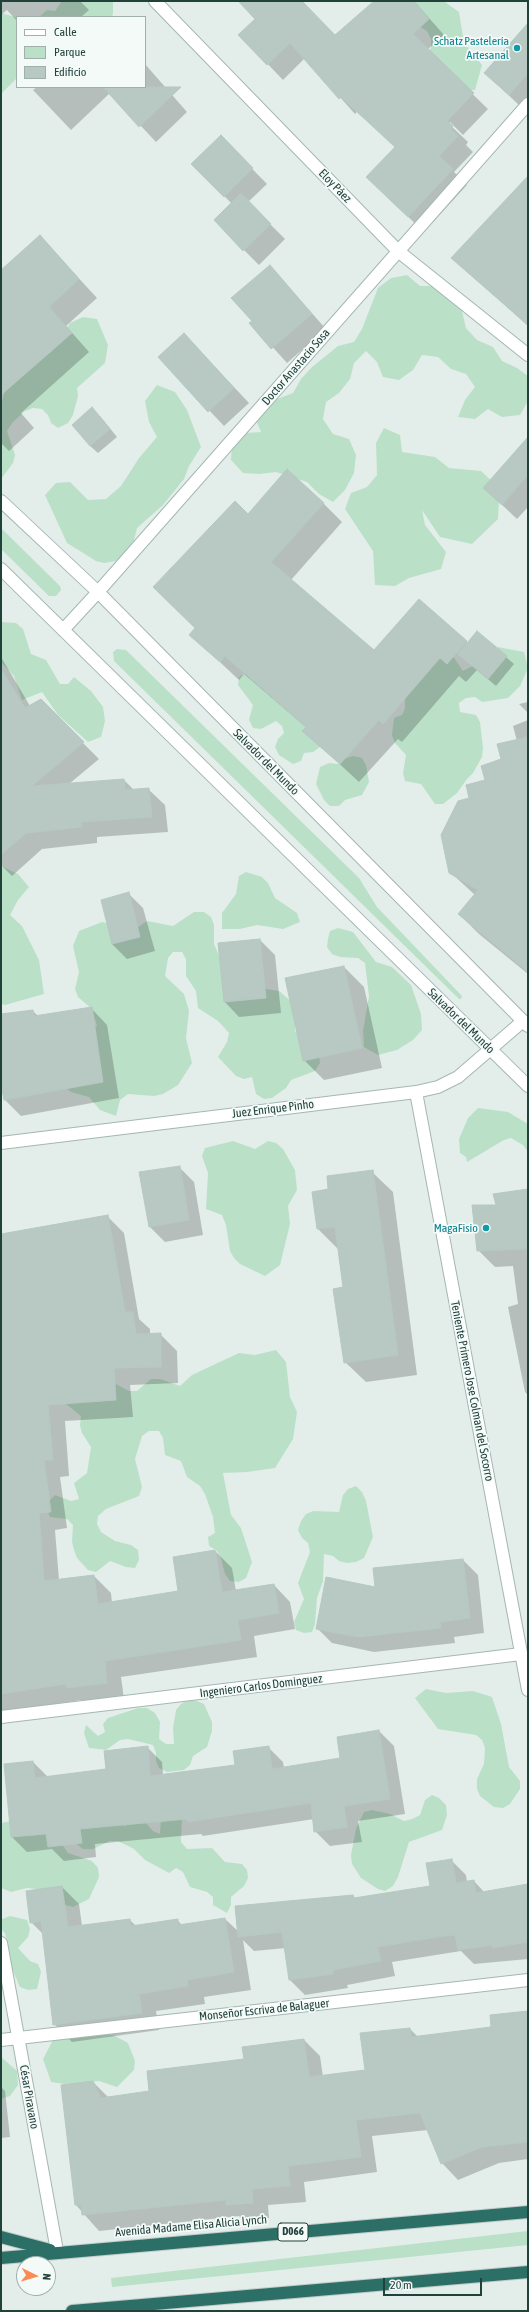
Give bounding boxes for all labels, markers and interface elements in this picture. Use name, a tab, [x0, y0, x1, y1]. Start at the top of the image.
legend	[16, 16, 146, 88]
text: Calle	[54, 25, 77, 39]
place label: Schatz Pastelería Artesanal	[434, 34, 509, 62]
marker: Schatz Pastelería Artesanal	[512, 43, 522, 53]
text: Parque	[54, 45, 86, 59]
text: Edificio	[54, 65, 86, 79]
street label: Eloy Páez	[315, 166, 355, 206]
street label: Doctor Anastacio Sosa	[259, 326, 333, 408]
street label: Salvador del Mundo	[230, 726, 302, 798]
street label: Salvador del Mundo	[425, 985, 497, 1057]
street label: Juez Enrique Pinho	[231, 1097, 315, 1121]
place label: MagaFisio	[434, 1221, 478, 1235]
marker: MagaFisio	[481, 1223, 491, 1233]
street label: Teniente Primero Jose Colman del Socorro	[447, 1300, 497, 1482]
street label: Ingeniero Carlos Dominguez	[199, 1671, 323, 1701]
street label: Monseñor Escriva de Balaguer	[198, 1996, 330, 2024]
street label: César Piravano	[16, 2064, 42, 2130]
street label: Avenida Madame Elisa Alicia Lynch	[114, 2212, 268, 2240]
road number: D066	[278, 2223, 308, 2241]
north arrow	[16, 2256, 56, 2296]
scale bar	[385, 2270, 484, 2296]
text: N	[41, 2273, 53, 2281]
text: 20 m	[390, 2278, 412, 2292]

